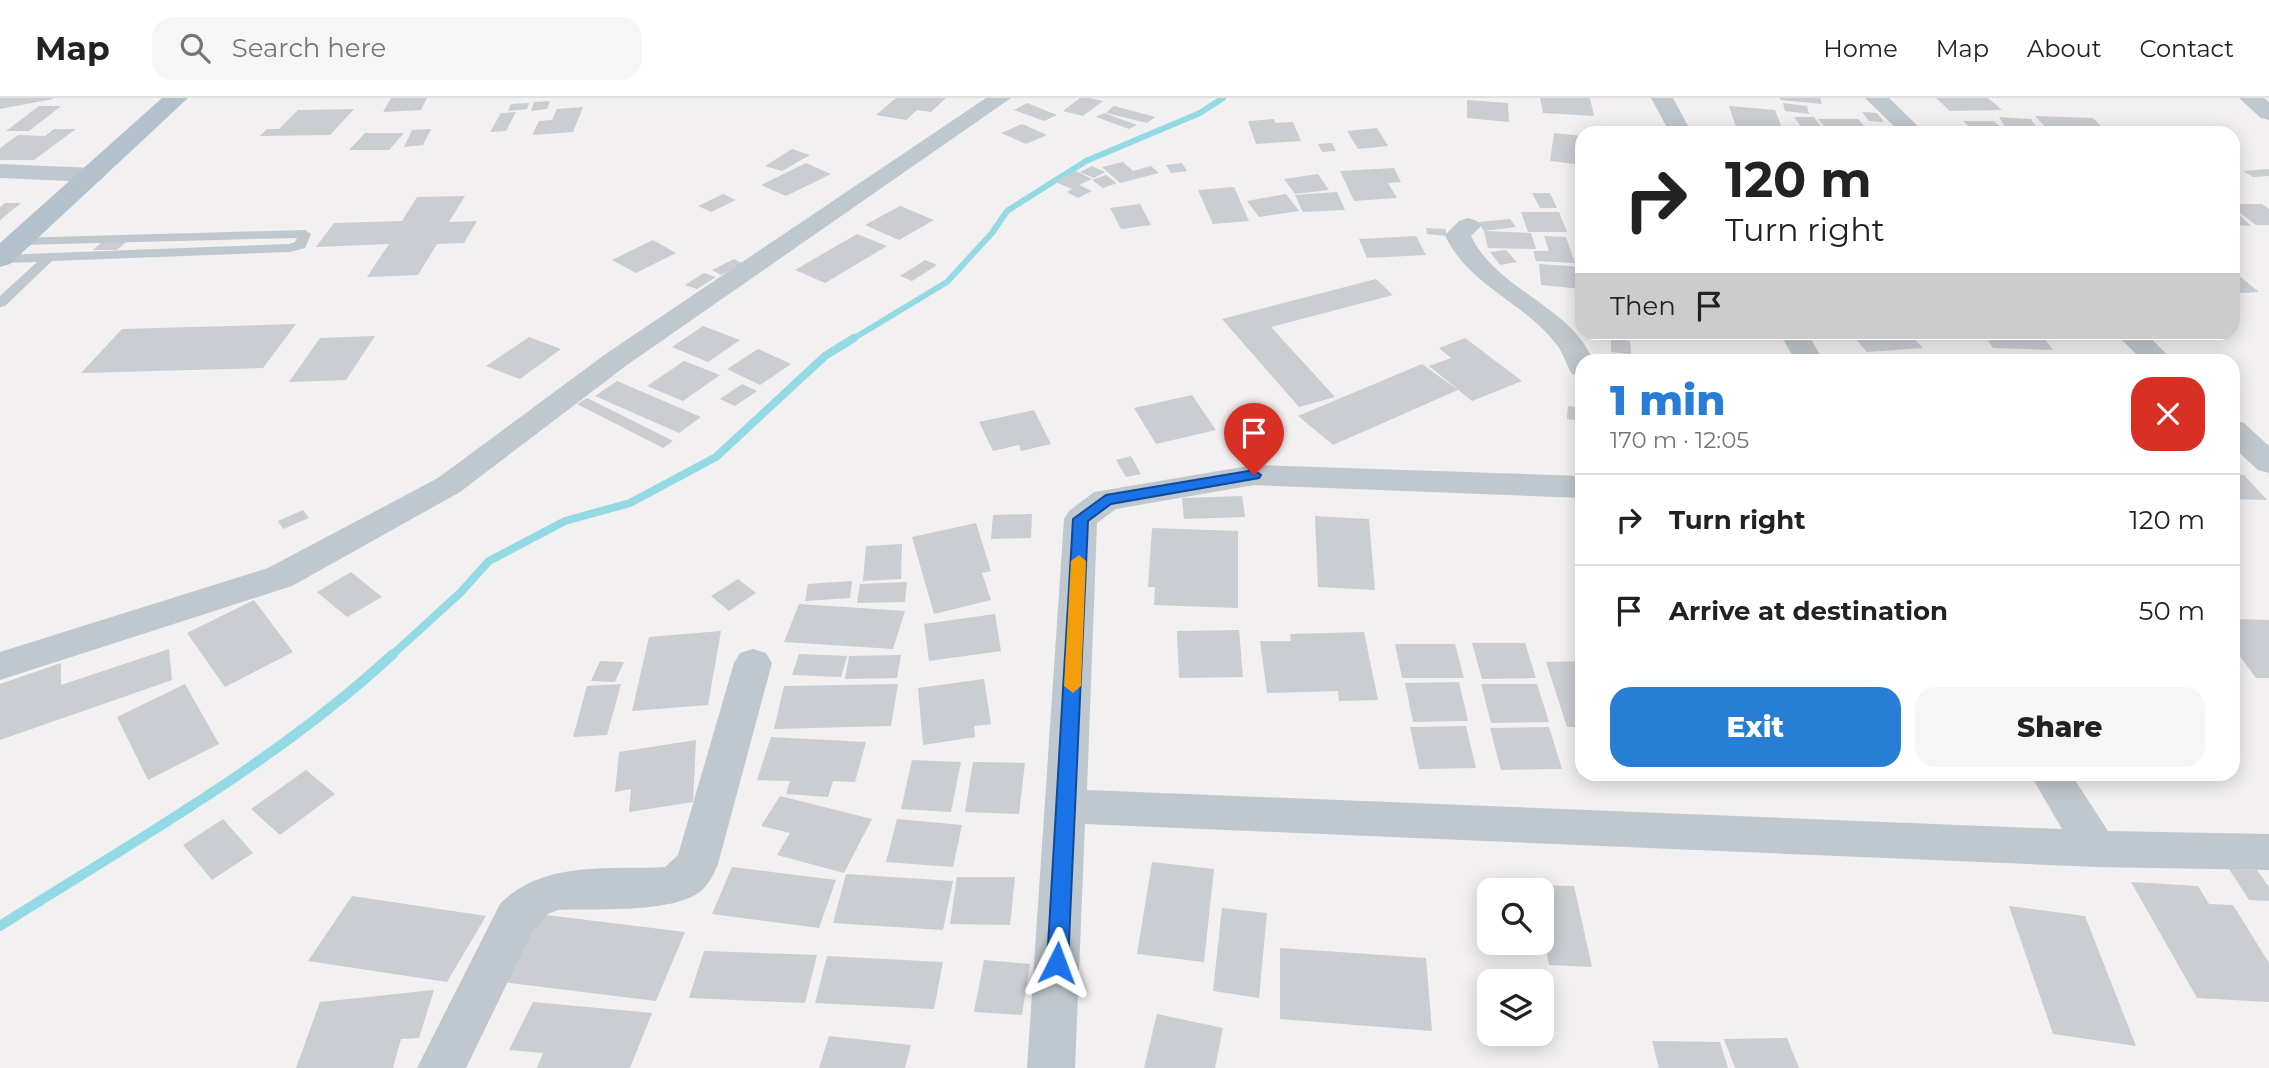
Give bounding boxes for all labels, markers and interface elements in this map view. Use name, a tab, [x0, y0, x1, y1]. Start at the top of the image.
search box	[152, 17, 642, 80]
text: Map	[35, 28, 110, 68]
icon: search	[176, 29, 214, 67]
text: Search here	[232, 32, 386, 64]
text: Home	[1823, 34, 1898, 63]
text: Map	[1936, 34, 1989, 63]
text: About	[2027, 34, 2101, 63]
text: Contact	[2139, 34, 2234, 63]
text: 120 m	[1725, 150, 1872, 209]
icon: right	[1610, 154, 1701, 245]
text: Turn right	[1725, 210, 1885, 249]
icon: arrive	[1690, 287, 1728, 325]
text: Then	[1610, 290, 1676, 322]
text: 1 min	[1610, 374, 1726, 426]
button: close	[2131, 377, 2205, 451]
pin	[1224, 403, 1284, 475]
icon: arrive	[1235, 414, 1273, 452]
text: 170 m · 12:05	[1610, 426, 1749, 454]
icon: right	[1610, 501, 1648, 539]
text: Turn right	[1669, 504, 1805, 536]
text: 120 m	[2129, 504, 2205, 536]
icon: arrive	[1610, 592, 1648, 630]
text: Arrive at destination	[1669, 595, 1948, 627]
text: 50 m	[2139, 595, 2205, 627]
button: Exit	[1610, 687, 1901, 767]
button: Share	[1915, 687, 2205, 767]
map controls	[1477, 878, 1554, 1046]
button: search	[1477, 878, 1554, 955]
position arrow	[1020, 926, 1094, 1000]
button: layers	[1477, 969, 1554, 1046]

